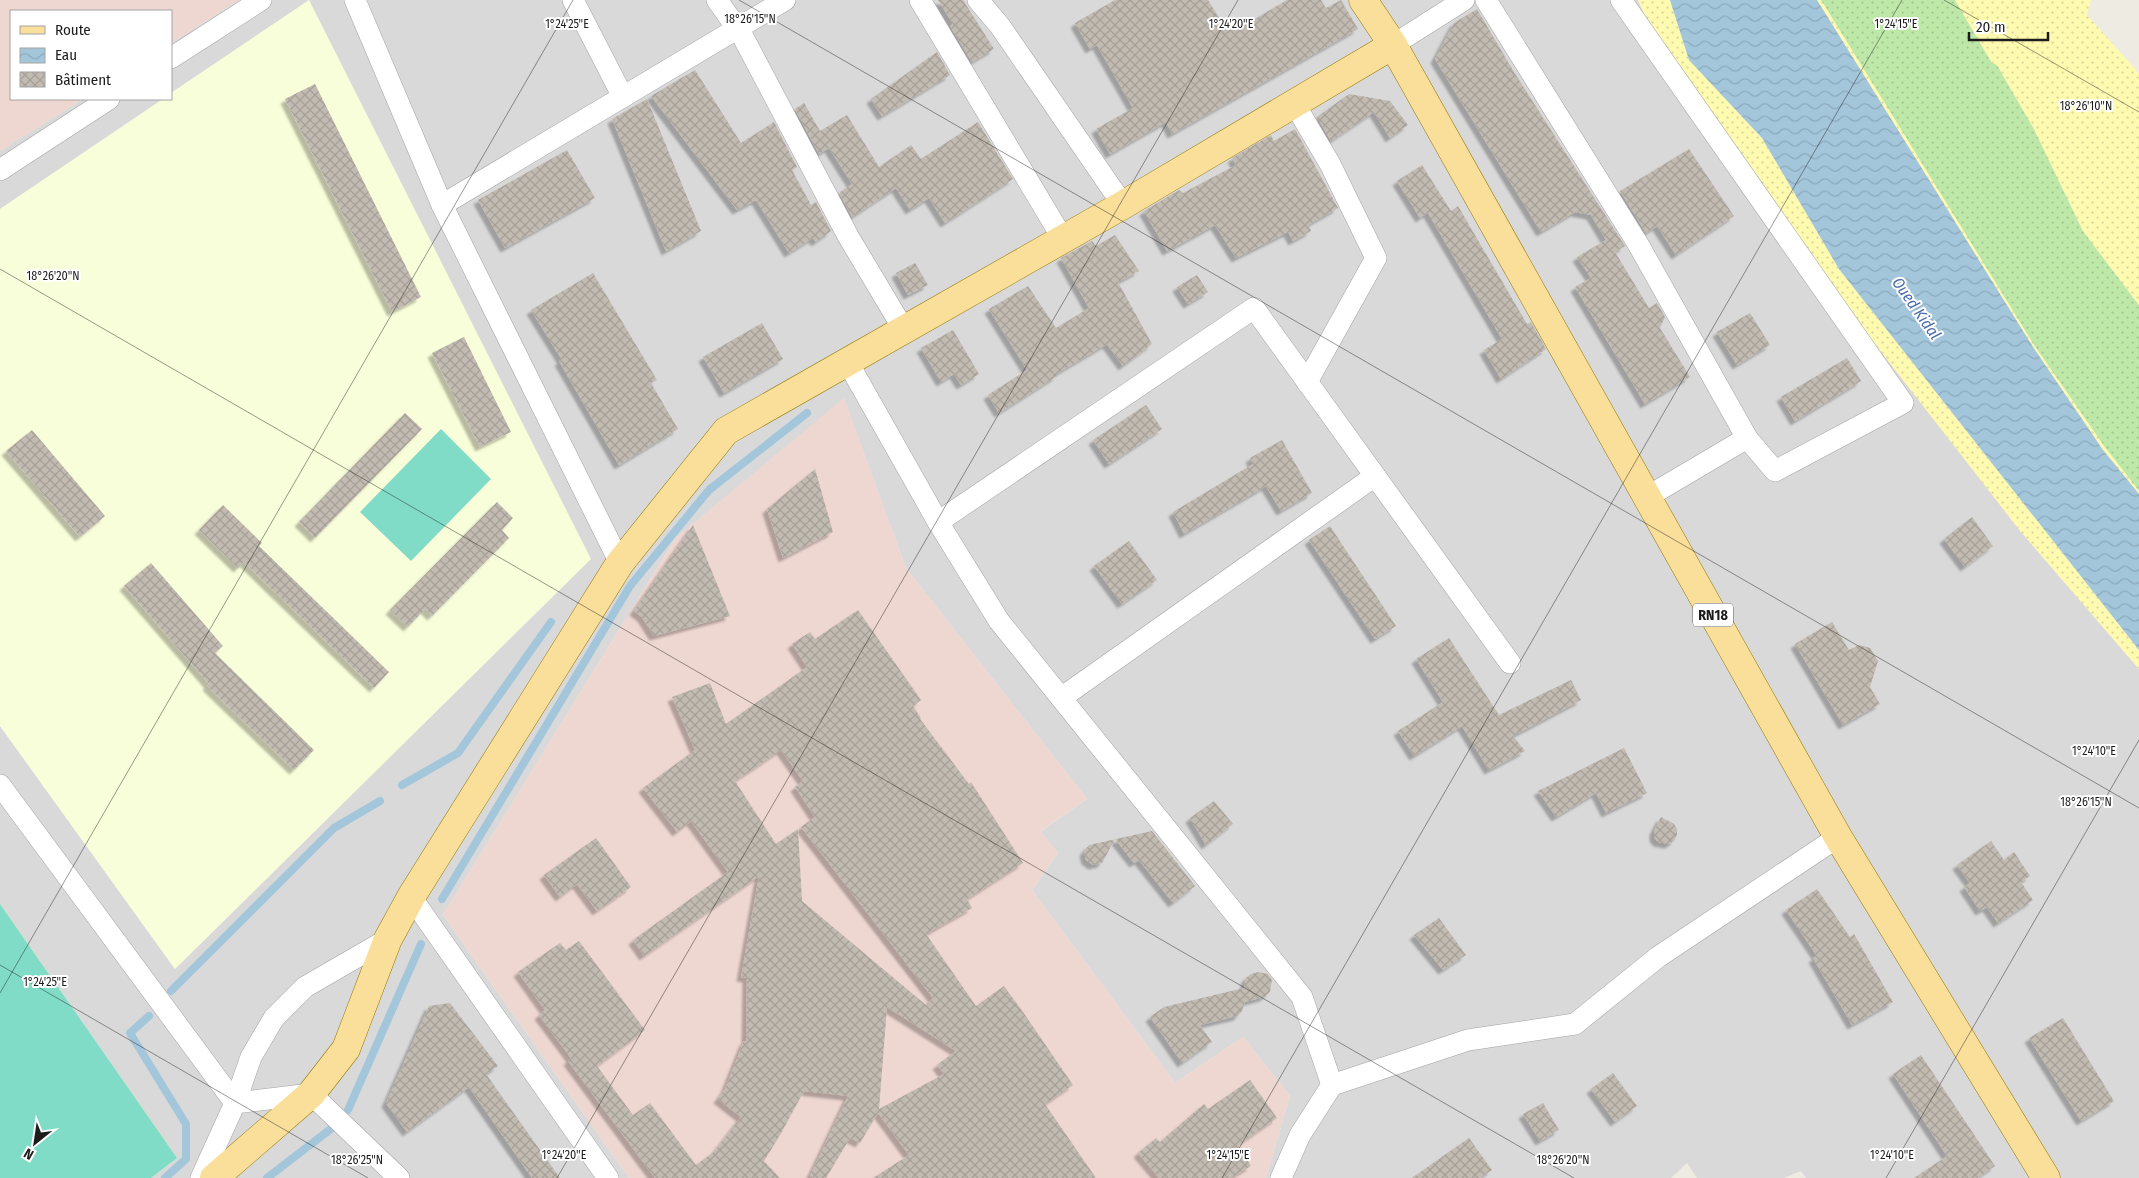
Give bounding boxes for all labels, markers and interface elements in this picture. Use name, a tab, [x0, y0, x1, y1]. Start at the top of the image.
legend	[10, 10, 172, 100]
scale bar	[1969, 10, 2048, 42]
text: 18°26'15"N	[724, 12, 776, 26]
text: 1°24'25"E	[545, 17, 589, 31]
text: 1°24'20"E	[1209, 17, 1254, 31]
text: 1°24'15"E	[1875, 17, 1918, 31]
text: 20 m	[1976, 18, 2006, 36]
text: Route	[55, 21, 91, 39]
text: Eau	[55, 46, 77, 64]
text: Bâtiment	[55, 71, 111, 89]
text: 18°26'10"N	[2060, 99, 2112, 113]
text: 18°26'20"N	[27, 269, 79, 283]
water label: Oued Kidal	[1888, 274, 1945, 343]
road number: RN18	[1693, 604, 1733, 626]
text: 1°24'10"E	[2072, 744, 2116, 758]
text: 18°26'15"N	[2060, 795, 2112, 809]
text: 1°24'25"E	[23, 975, 67, 989]
north arrow	[10, 1118, 60, 1168]
text: N	[21, 1144, 37, 1163]
text: 1°24'20"E	[542, 1148, 587, 1162]
text: 1°24'15"E	[1207, 1148, 1250, 1162]
text: 1°24'10"E	[1870, 1148, 1914, 1162]
text: 18°26'25"N	[331, 1153, 383, 1167]
text: 18°26'20"N	[1537, 1153, 1589, 1167]

